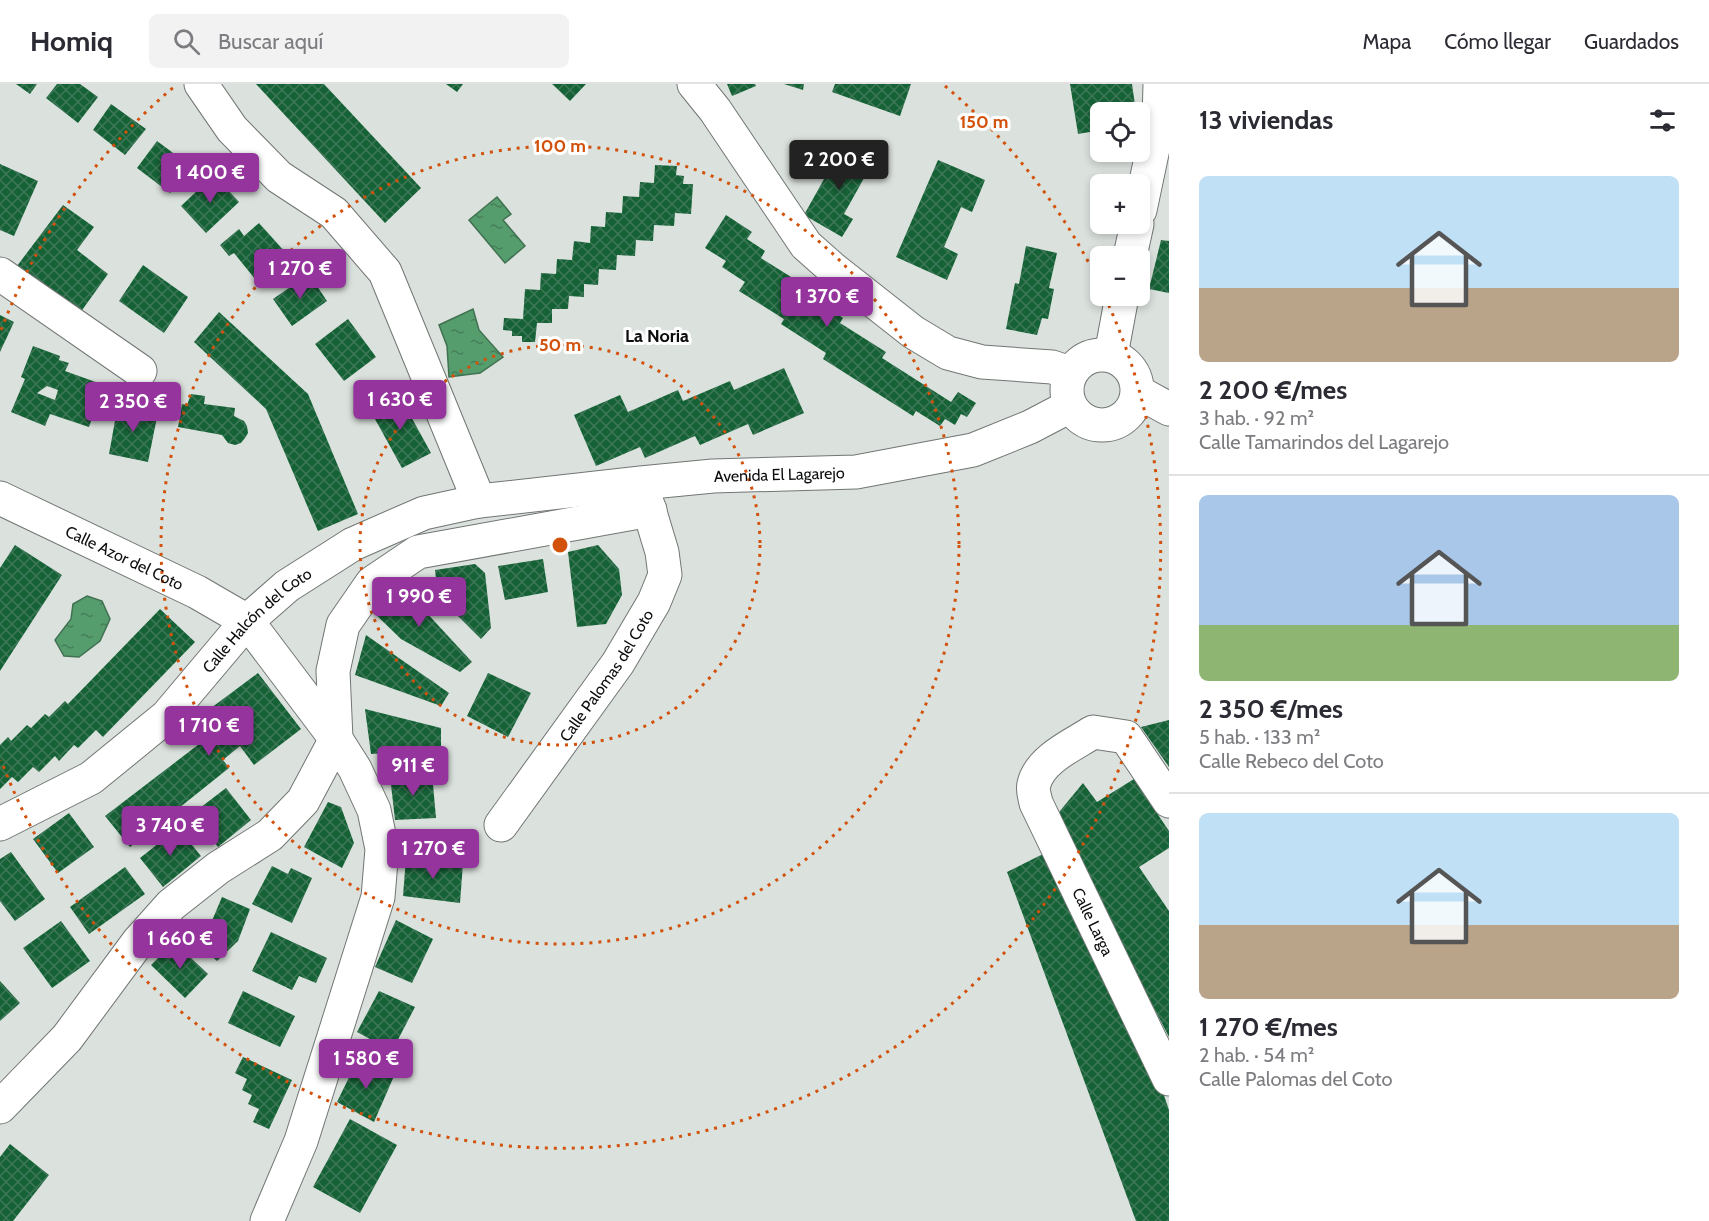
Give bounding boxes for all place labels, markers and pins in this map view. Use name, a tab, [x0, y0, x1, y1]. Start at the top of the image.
pin: 2 200 €	[784, 140, 894, 191]
pin: 1 400 €	[155, 153, 265, 204]
pin: 1 270 €	[245, 249, 355, 300]
pin: 1 370 €	[772, 277, 882, 328]
pin: 1 630 €	[345, 380, 455, 431]
pin: 2 350 €	[78, 382, 188, 433]
centre of rings	[550, 535, 570, 555]
pin: 1 990 €	[364, 577, 474, 628]
pin: 1 710 €	[154, 706, 264, 757]
pin: 911 €	[371, 746, 455, 797]
pin: 3 740 €	[115, 806, 225, 857]
pin: 1 270 €	[378, 829, 488, 880]
pin: 1 660 €	[125, 919, 235, 970]
pin: 1 580 €	[311, 1039, 421, 1090]

